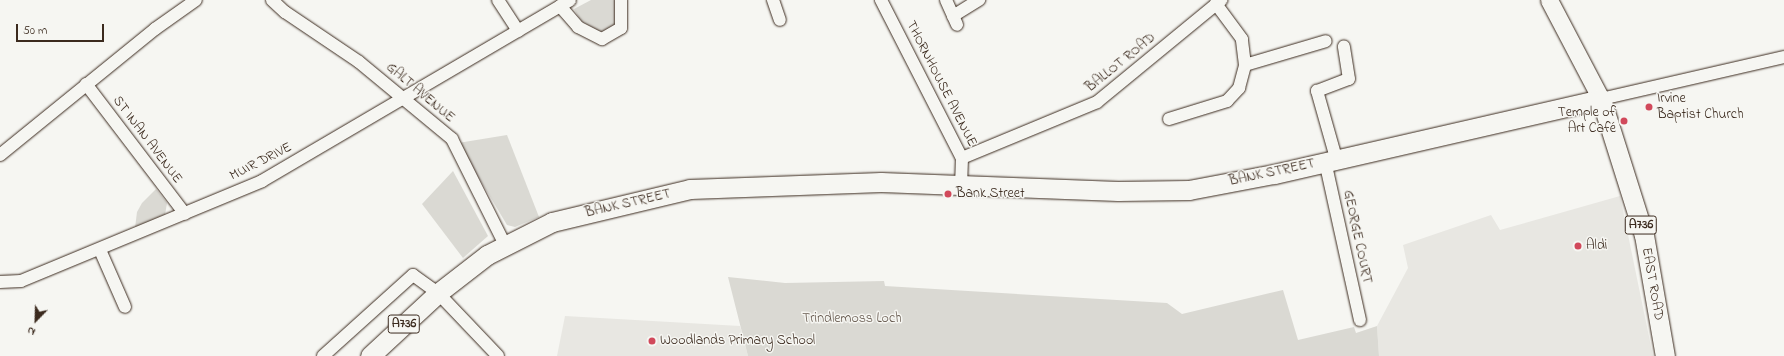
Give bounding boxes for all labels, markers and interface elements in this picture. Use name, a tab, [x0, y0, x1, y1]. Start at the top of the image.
scale bar	[18, 16, 106, 42]
street label: THORNHOUSE AVENUE	[902, 18, 980, 150]
text: 50 m	[23, 22, 47, 40]
street label: BALLOT ROAD	[1083, 30, 1159, 96]
street label: GALT AVENUE	[382, 59, 458, 127]
place label: Irvine Baptist Church	[1657, 91, 1744, 124]
street label: ST INAN AVENUE	[109, 93, 185, 187]
marker: Irvine Baptist Church	[1644, 102, 1654, 112]
place label: Temple of Art Café	[1558, 105, 1616, 138]
marker: Temple of Art Café	[1619, 116, 1629, 126]
street label: MUIR DRIVE	[227, 139, 295, 185]
street label: BANK STREET	[1227, 156, 1317, 190]
street label: BANK STREET	[583, 186, 673, 222]
place label: Bank Street	[956, 186, 1025, 202]
marker: Bank Street	[943, 189, 953, 199]
street label: GEORGE COURT	[1339, 189, 1375, 285]
road number: A736	[1624, 214, 1658, 236]
place label: Aldi	[1586, 238, 1607, 254]
marker: Aldi	[1573, 241, 1583, 251]
street label: EAST ROAD	[1637, 246, 1667, 322]
north arrow	[16, 300, 56, 340]
park label: Trindlemoss Loch	[802, 311, 902, 327]
road number: A736	[387, 313, 421, 335]
text: N	[25, 322, 38, 340]
place label: Woodlands Primary School	[660, 333, 815, 349]
marker: Woodlands Primary School	[647, 336, 657, 346]

